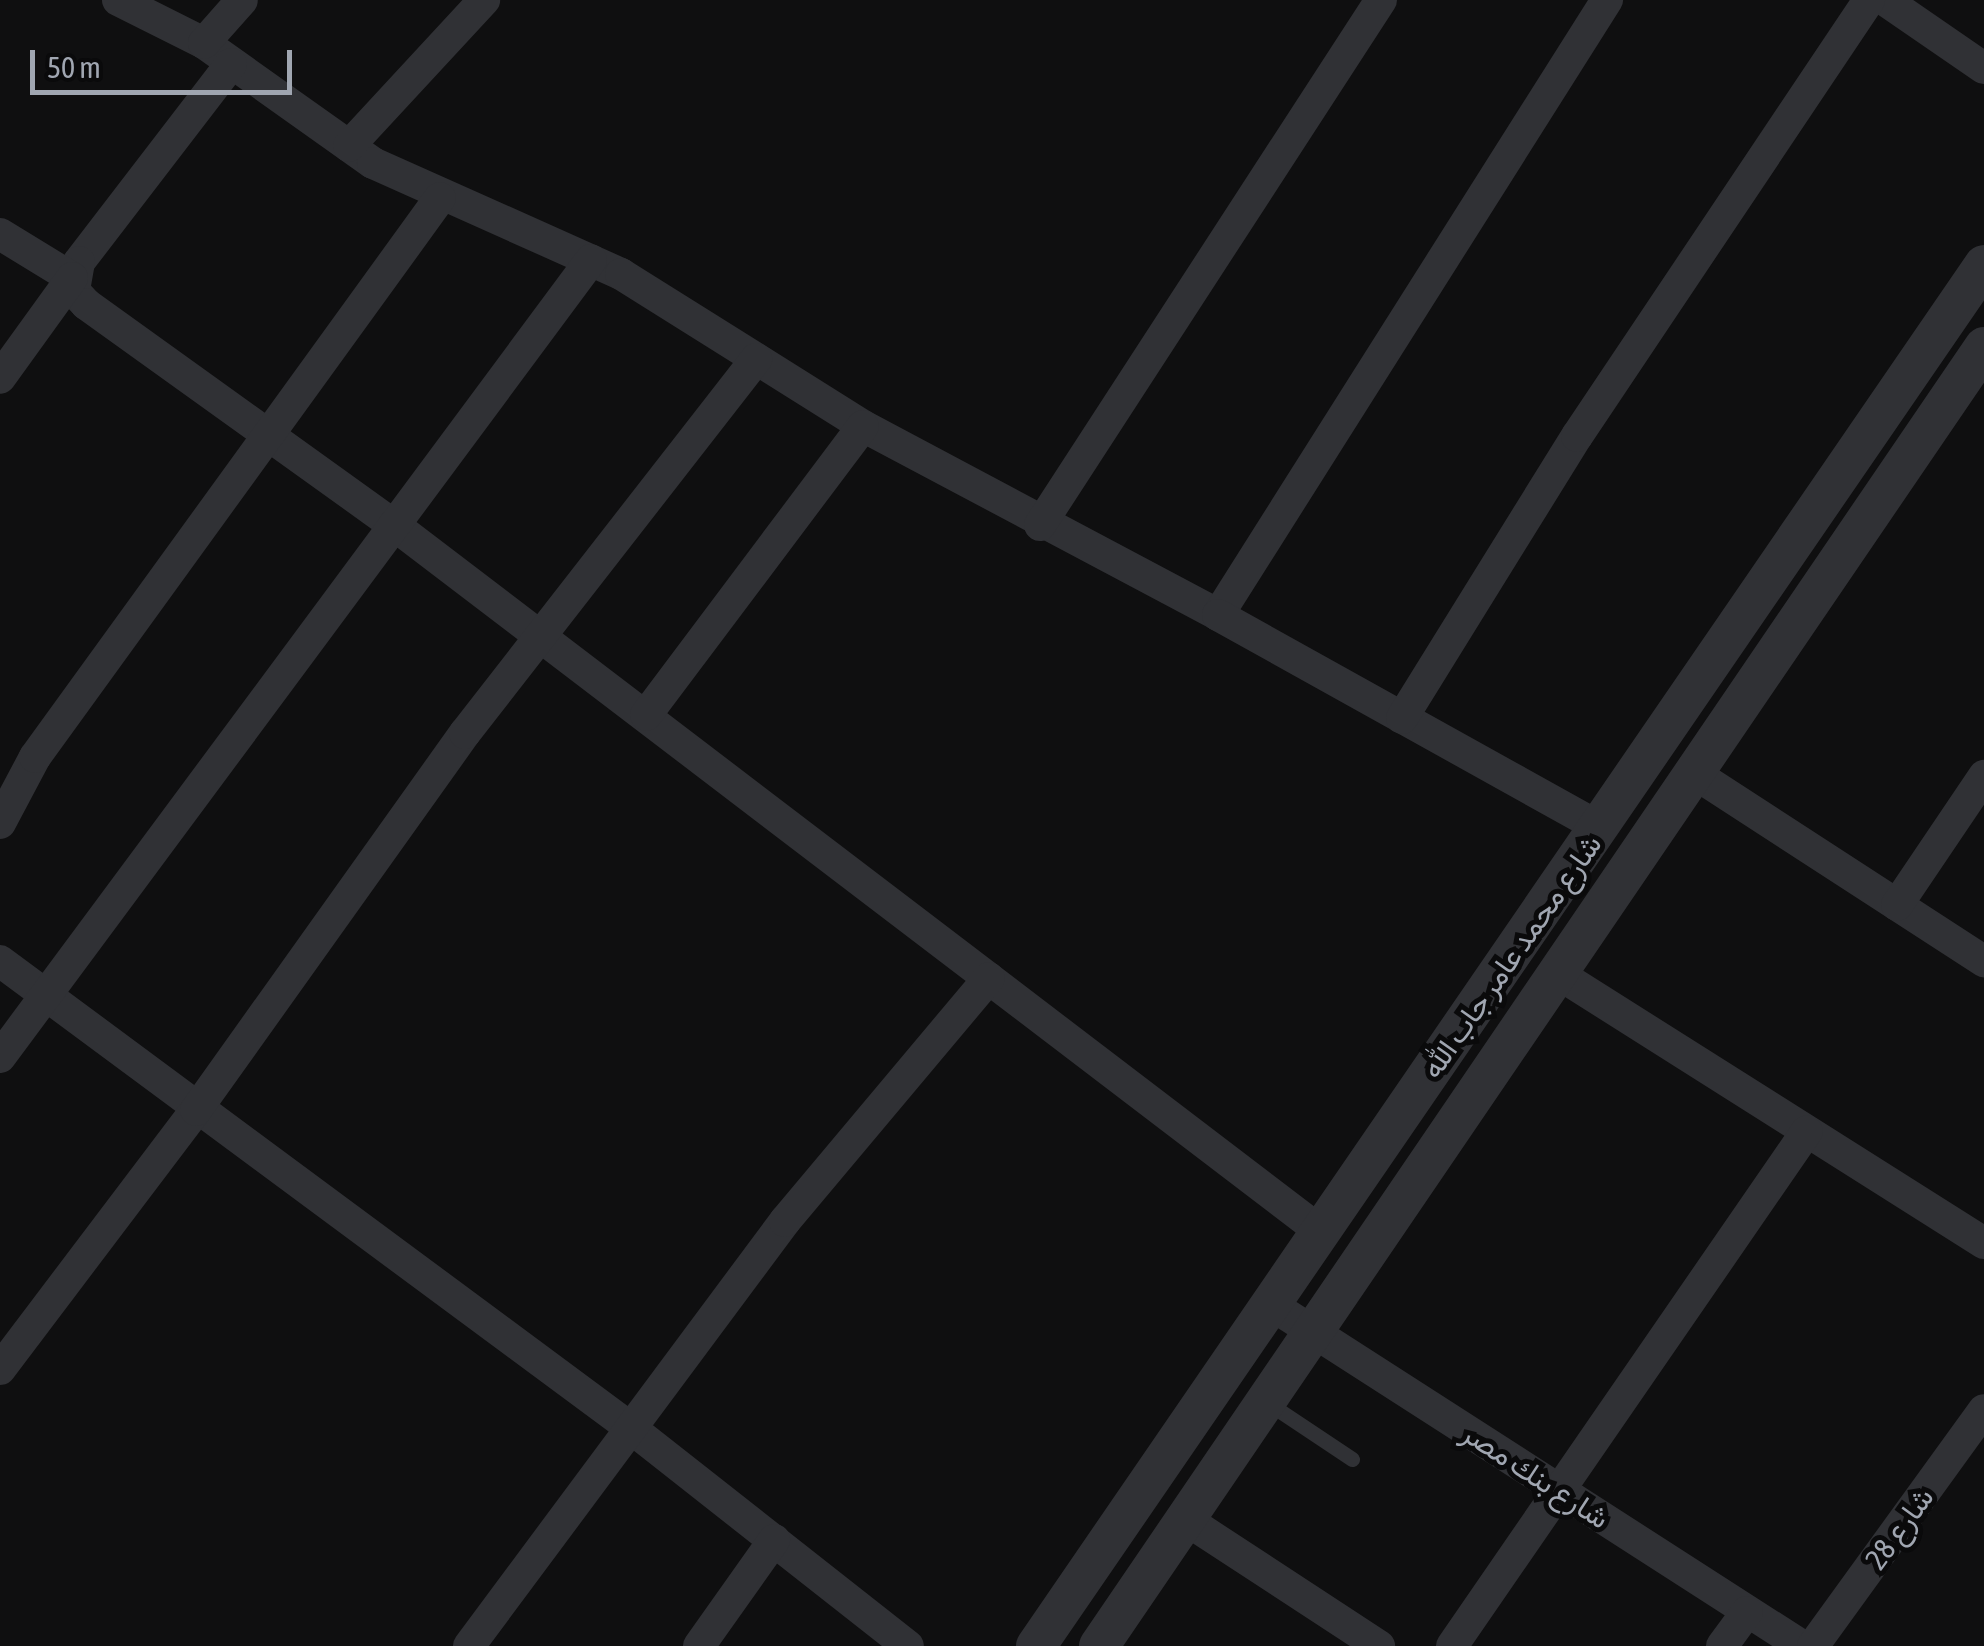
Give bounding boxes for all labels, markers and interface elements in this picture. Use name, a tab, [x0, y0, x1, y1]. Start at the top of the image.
scale bar	[35, 30, 298, 92]
text: 50 m	[47, 50, 101, 84]
street label: شارع محمد عامر جاب الله	[1413, 827, 1609, 1085]
street label: شارع بنك مصر	[1456, 1414, 1616, 1536]
street label: شارع 28	[1857, 1480, 1941, 1576]

